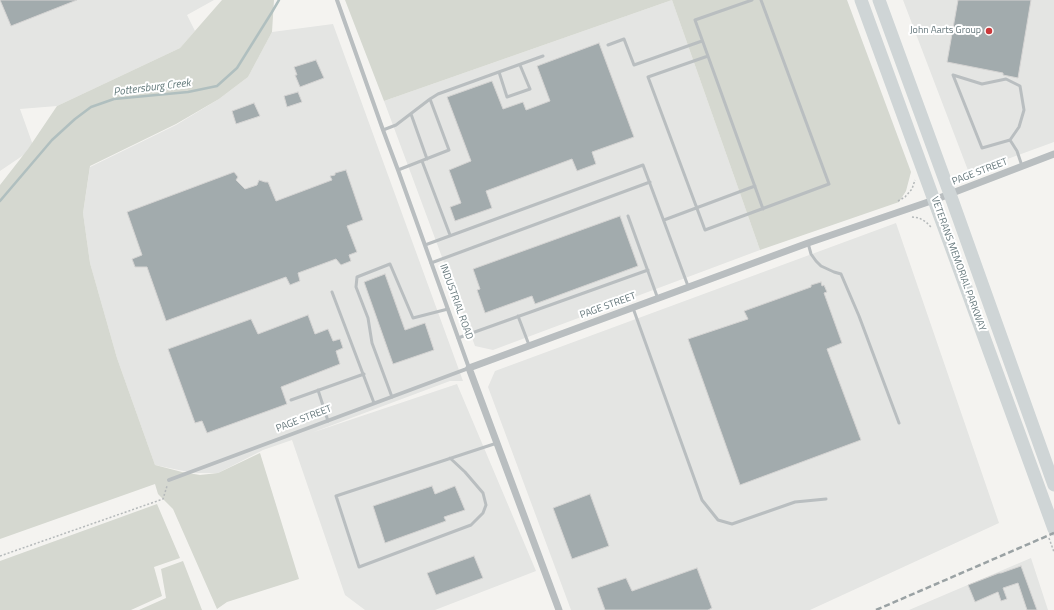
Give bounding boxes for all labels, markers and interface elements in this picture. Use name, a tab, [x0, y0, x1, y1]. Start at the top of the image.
place label: John Aarts Group	[910, 25, 981, 37]
marker: John Aarts Group	[984, 26, 994, 36]
water label: Pottersburg Creek	[113, 77, 191, 99]
street label: PAGE STREET	[951, 156, 1009, 188]
street label: VETERANS MEMORIAL PARKWAY	[928, 195, 988, 333]
street label: INDUSTRIAL ROAD	[437, 263, 475, 341]
street label: PAGE STREET	[578, 290, 638, 322]
street label: PAGE STREET	[275, 403, 333, 435]

